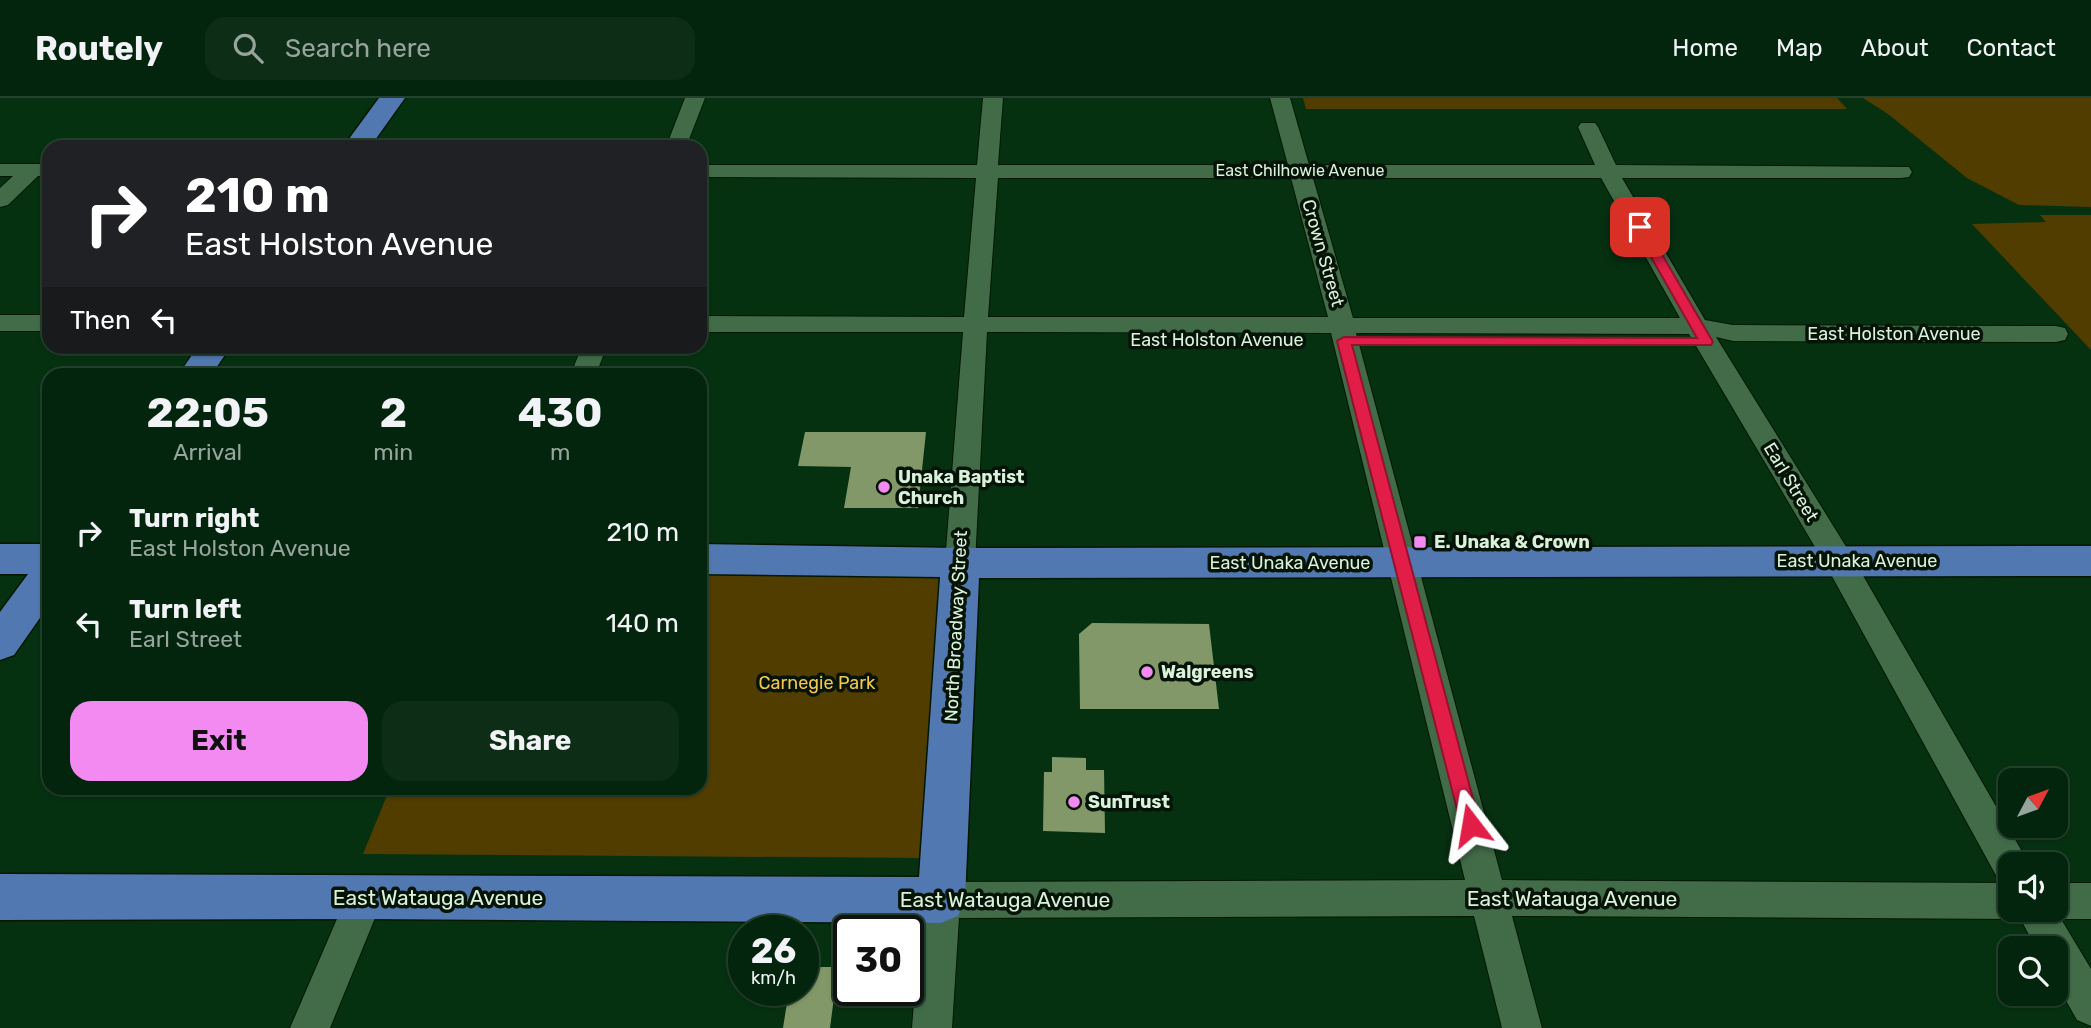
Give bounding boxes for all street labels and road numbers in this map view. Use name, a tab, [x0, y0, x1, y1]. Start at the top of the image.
street label: East Chilhowie Avenue	[1216, 161, 1384, 180]
street label: Crown Street	[1297, 197, 1349, 309]
street label: East Holston Avenue	[1807, 323, 1981, 345]
street label: East Holston Avenue	[1130, 329, 1304, 351]
street label: Earl Street	[1759, 438, 1823, 526]
street label: North Broadway Street	[940, 530, 972, 722]
street label: East Unaka Avenue	[1777, 550, 1937, 572]
street label: East Unaka Avenue	[1210, 552, 1370, 574]
street label: East Watauga Avenue	[333, 885, 543, 910]
street label: East Watauga Avenue	[1467, 886, 1677, 911]
street label: East Watauga Avenue	[900, 887, 1110, 912]

